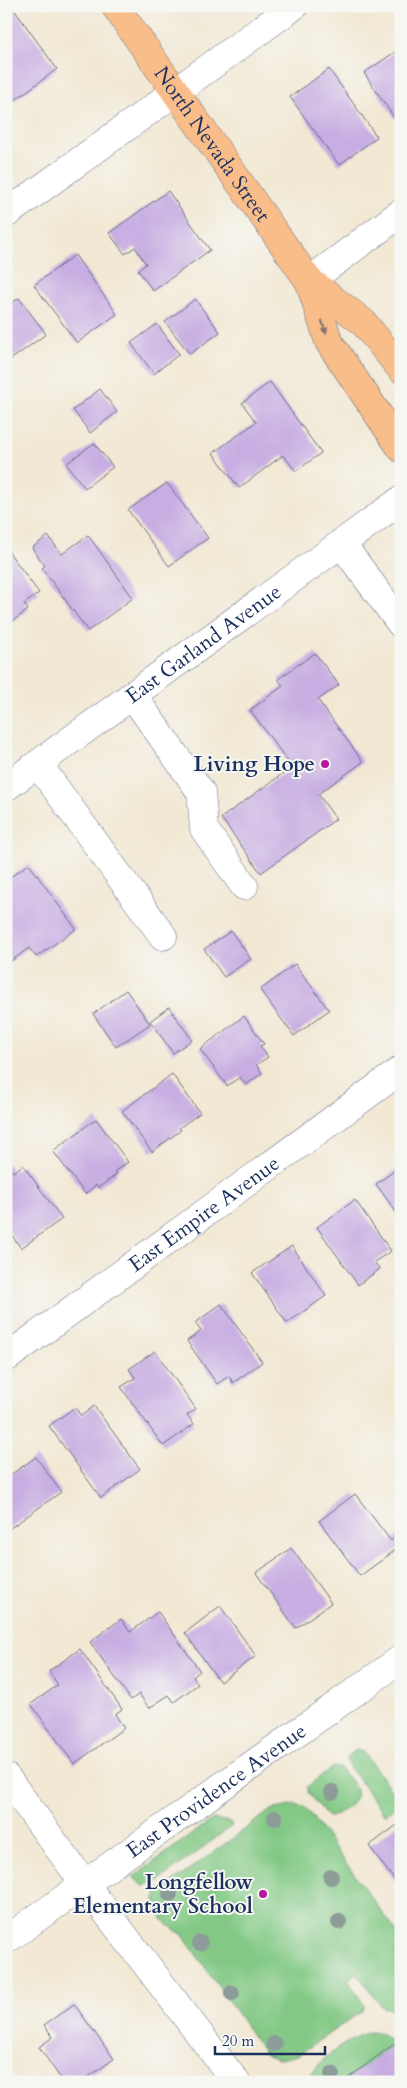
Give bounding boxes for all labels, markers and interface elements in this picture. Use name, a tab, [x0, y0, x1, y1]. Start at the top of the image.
street label: North Nevada Street	[147, 61, 277, 228]
one-way arrow	[320, 320, 328, 335]
street label: East Garland Avenue	[120, 578, 287, 710]
place label: Living Hope	[193, 750, 315, 779]
marker: Living Hope	[319, 758, 331, 770]
street label: East Empire Avenue	[123, 1149, 286, 1279]
street label: East Providence Avenue	[121, 1717, 312, 1865]
place label: Longfellow Elementary School	[73, 1868, 253, 1921]
marker: Longfellow Elementary School	[257, 1888, 269, 1900]
scale bar	[215, 2023, 324, 2055]
text: 20 m	[222, 2031, 254, 2051]

